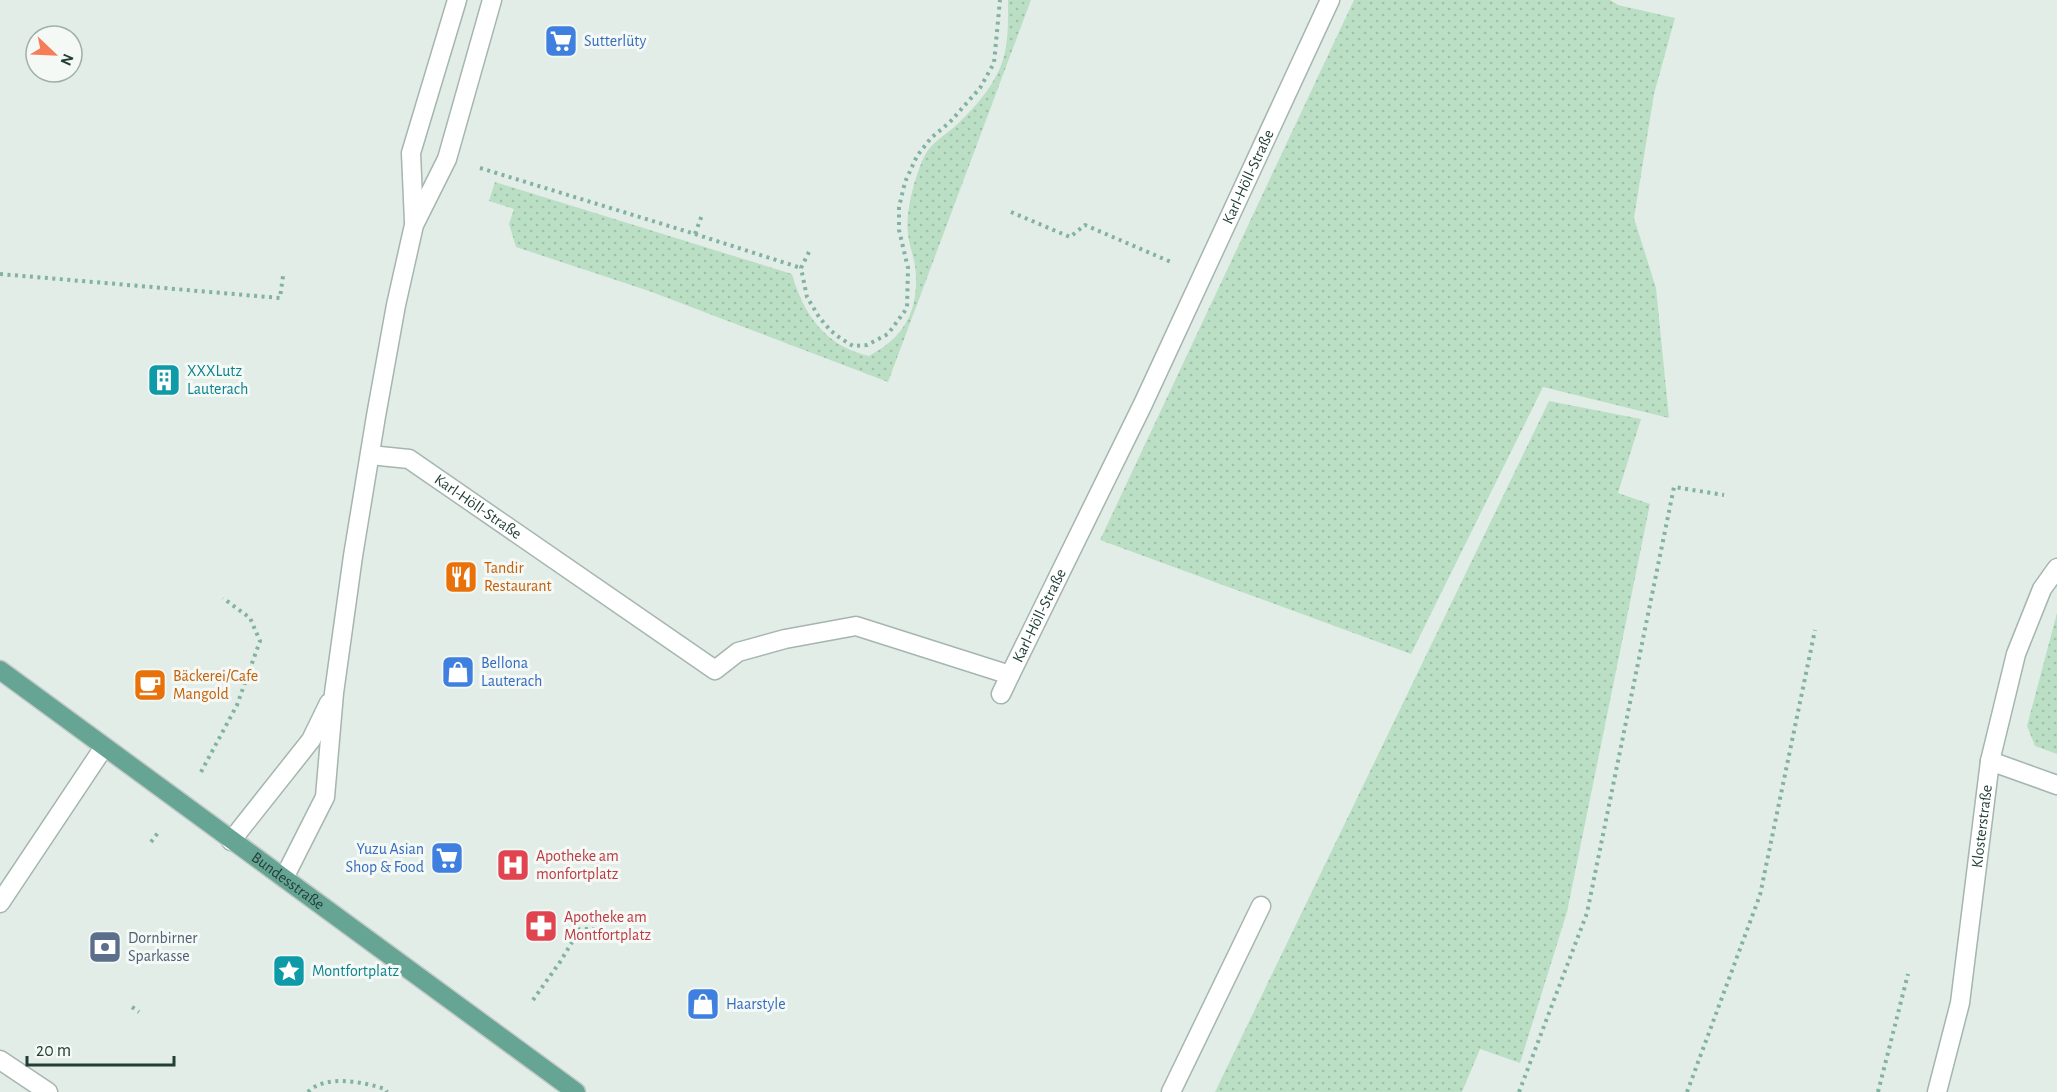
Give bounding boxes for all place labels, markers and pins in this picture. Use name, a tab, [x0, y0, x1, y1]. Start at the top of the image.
supermarket icon: Sutterlüty	[543, 23, 579, 59]
place label: Sutterlüty	[584, 33, 646, 50]
building icon: XXXLutz Lauterach	[146, 362, 182, 398]
place label: XXXLutz Lauterach	[187, 363, 248, 397]
restaurant icon: Tandir Restaurant	[443, 559, 479, 595]
place label: Tandir Restaurant	[484, 560, 552, 594]
shop icon: Bellona Lauterach	[440, 654, 476, 690]
place label: Bellona Lauterach	[481, 655, 542, 689]
cafe icon: Bäckerei/Cafe Mangold	[132, 667, 168, 703]
place label: Bäckerei/Cafe Mangold	[173, 668, 258, 702]
supermarket icon: Yuzu Asian Shop & Food	[429, 840, 465, 876]
place label: Yuzu Asian Shop & Food	[346, 841, 424, 875]
hospital icon: Apotheke am monfortplatz	[495, 847, 531, 883]
place label: Apotheke am monfortplatz	[536, 848, 619, 882]
pharmacy icon: Apotheke am Montfortplatz	[523, 908, 559, 944]
place label: Apotheke am Montfortplatz	[564, 909, 651, 943]
bank icon: Dornbirner Sparkasse	[87, 929, 123, 965]
place label: Dornbirner Sparkasse	[128, 930, 198, 964]
place icon: Montfortplatz	[271, 953, 307, 989]
place label: Montfortplatz	[312, 963, 399, 979]
shop icon: Haarstyle	[685, 986, 721, 1022]
place label: Haarstyle	[726, 996, 786, 1013]

